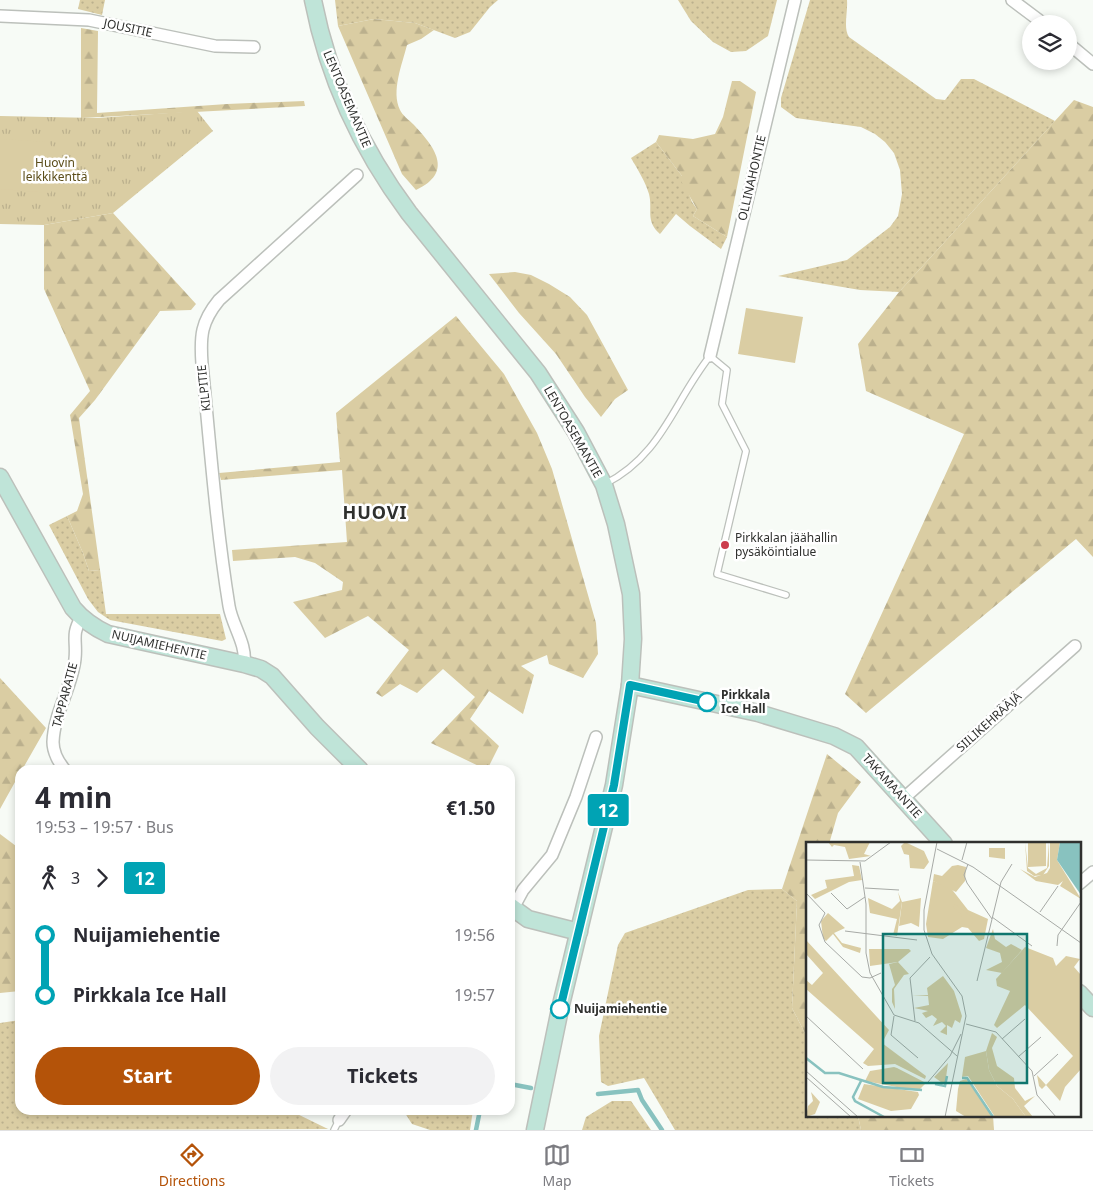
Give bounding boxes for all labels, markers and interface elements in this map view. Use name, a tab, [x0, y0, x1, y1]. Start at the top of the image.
street label: JOUSITIE	[101, 14, 154, 41]
map controls	[1022, 15, 1077, 70]
button: layers	[1022, 15, 1077, 70]
street label: LENTOASEMANTIE	[319, 48, 376, 150]
street label: OLLINAHONTIE	[733, 133, 770, 222]
park label: Huovin leikkikenttä	[23, 154, 87, 185]
street label: KILPITIE	[193, 364, 214, 412]
street label: LENTOASEMANTIE	[540, 383, 607, 481]
district label: HUOVI	[342, 500, 408, 524]
place label: Pirkkalan jäähallin pysäköintialue	[735, 529, 838, 560]
marker: Pirkkalan jäähallin pysäköintialue	[719, 539, 731, 551]
street label: NUIJAMIEHENTIE	[110, 625, 208, 664]
street label: TAPPARATIE	[48, 660, 81, 729]
place label: Pirkkala Ice Hall	[721, 686, 770, 717]
street label: SIILIKEHRÄÄJÄ	[952, 688, 1025, 756]
marker: Pirkkala Ice Hall	[697, 692, 717, 712]
street label: TAKAMAANTIE	[859, 750, 926, 822]
text: 4 min	[35, 778, 112, 816]
line badge: 12	[586, 794, 630, 826]
text: €1.50	[446, 795, 495, 821]
text: 12	[598, 798, 618, 822]
text: 19:53 – 19:57 · Bus	[35, 816, 174, 838]
inset map	[806, 842, 1080, 1118]
icon: walk	[35, 864, 63, 892]
icon: forward	[88, 864, 116, 892]
text: 12	[134, 866, 155, 890]
text: 3	[71, 867, 80, 889]
text: Nuijamiehentie	[73, 922, 220, 948]
text: 19:56	[454, 924, 495, 946]
text: Pirkkala Ice Hall	[73, 982, 227, 1008]
text: 19:57	[454, 984, 495, 1006]
marker: Nuijamiehentie	[550, 999, 570, 1019]
place label: Nuijamiehentie	[574, 1000, 667, 1017]
button: Start	[35, 1047, 260, 1105]
button: Tickets	[270, 1047, 495, 1105]
tab: Directions	[159, 1141, 225, 1190]
tab: Map	[543, 1141, 572, 1190]
tab: Tickets	[889, 1141, 934, 1190]

